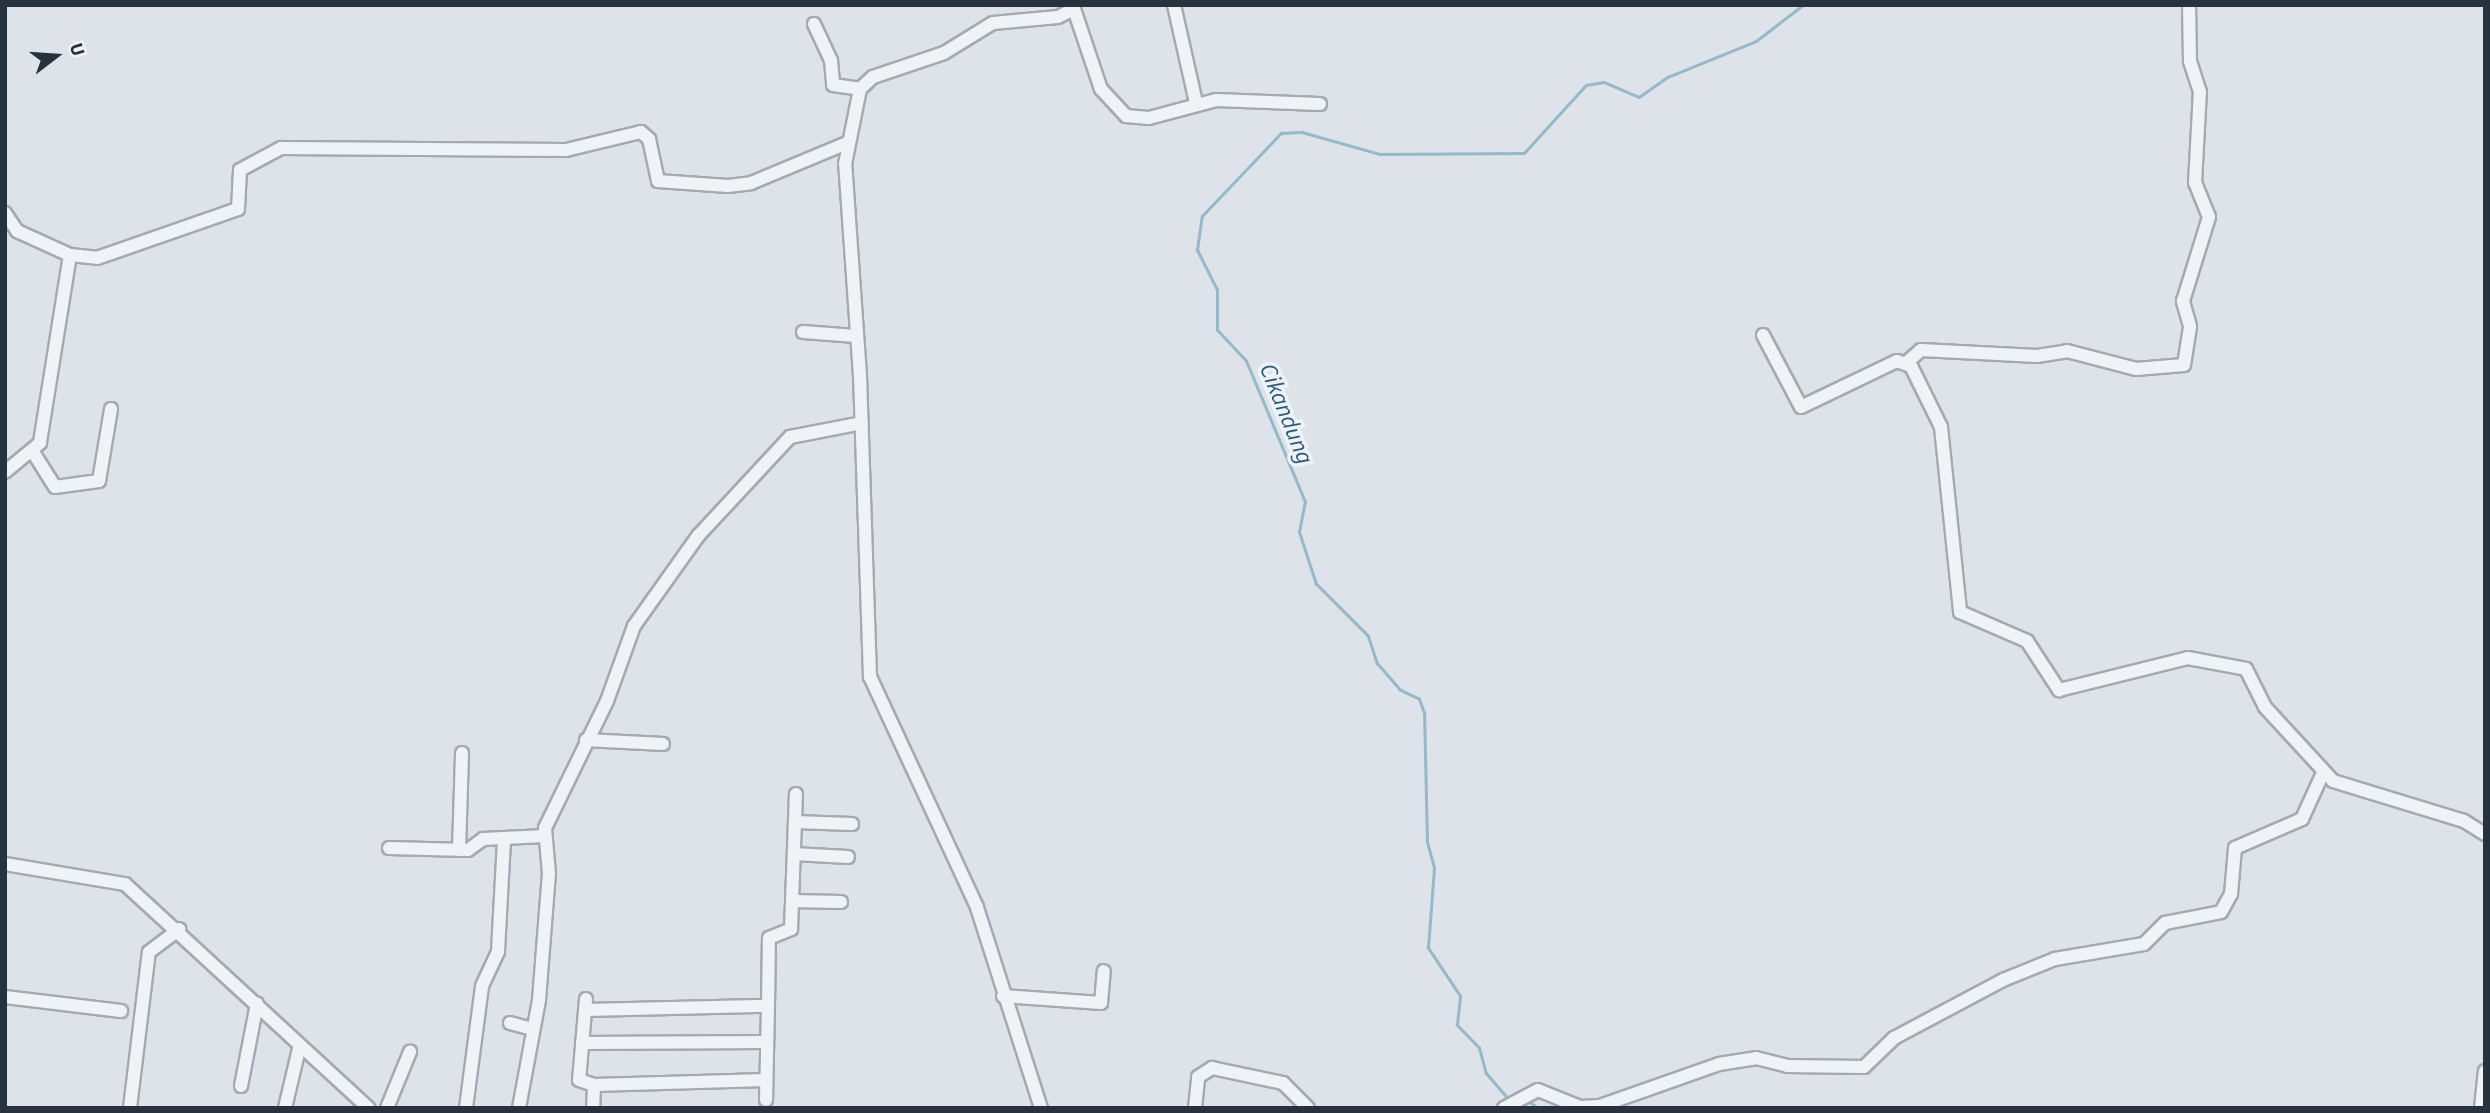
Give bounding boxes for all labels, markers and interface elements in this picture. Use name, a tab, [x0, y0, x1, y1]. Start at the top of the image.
north arrow	[21, 21, 91, 91]
text: U	[62, 40, 91, 60]
water label: Cikandung	[1253, 359, 1319, 469]

